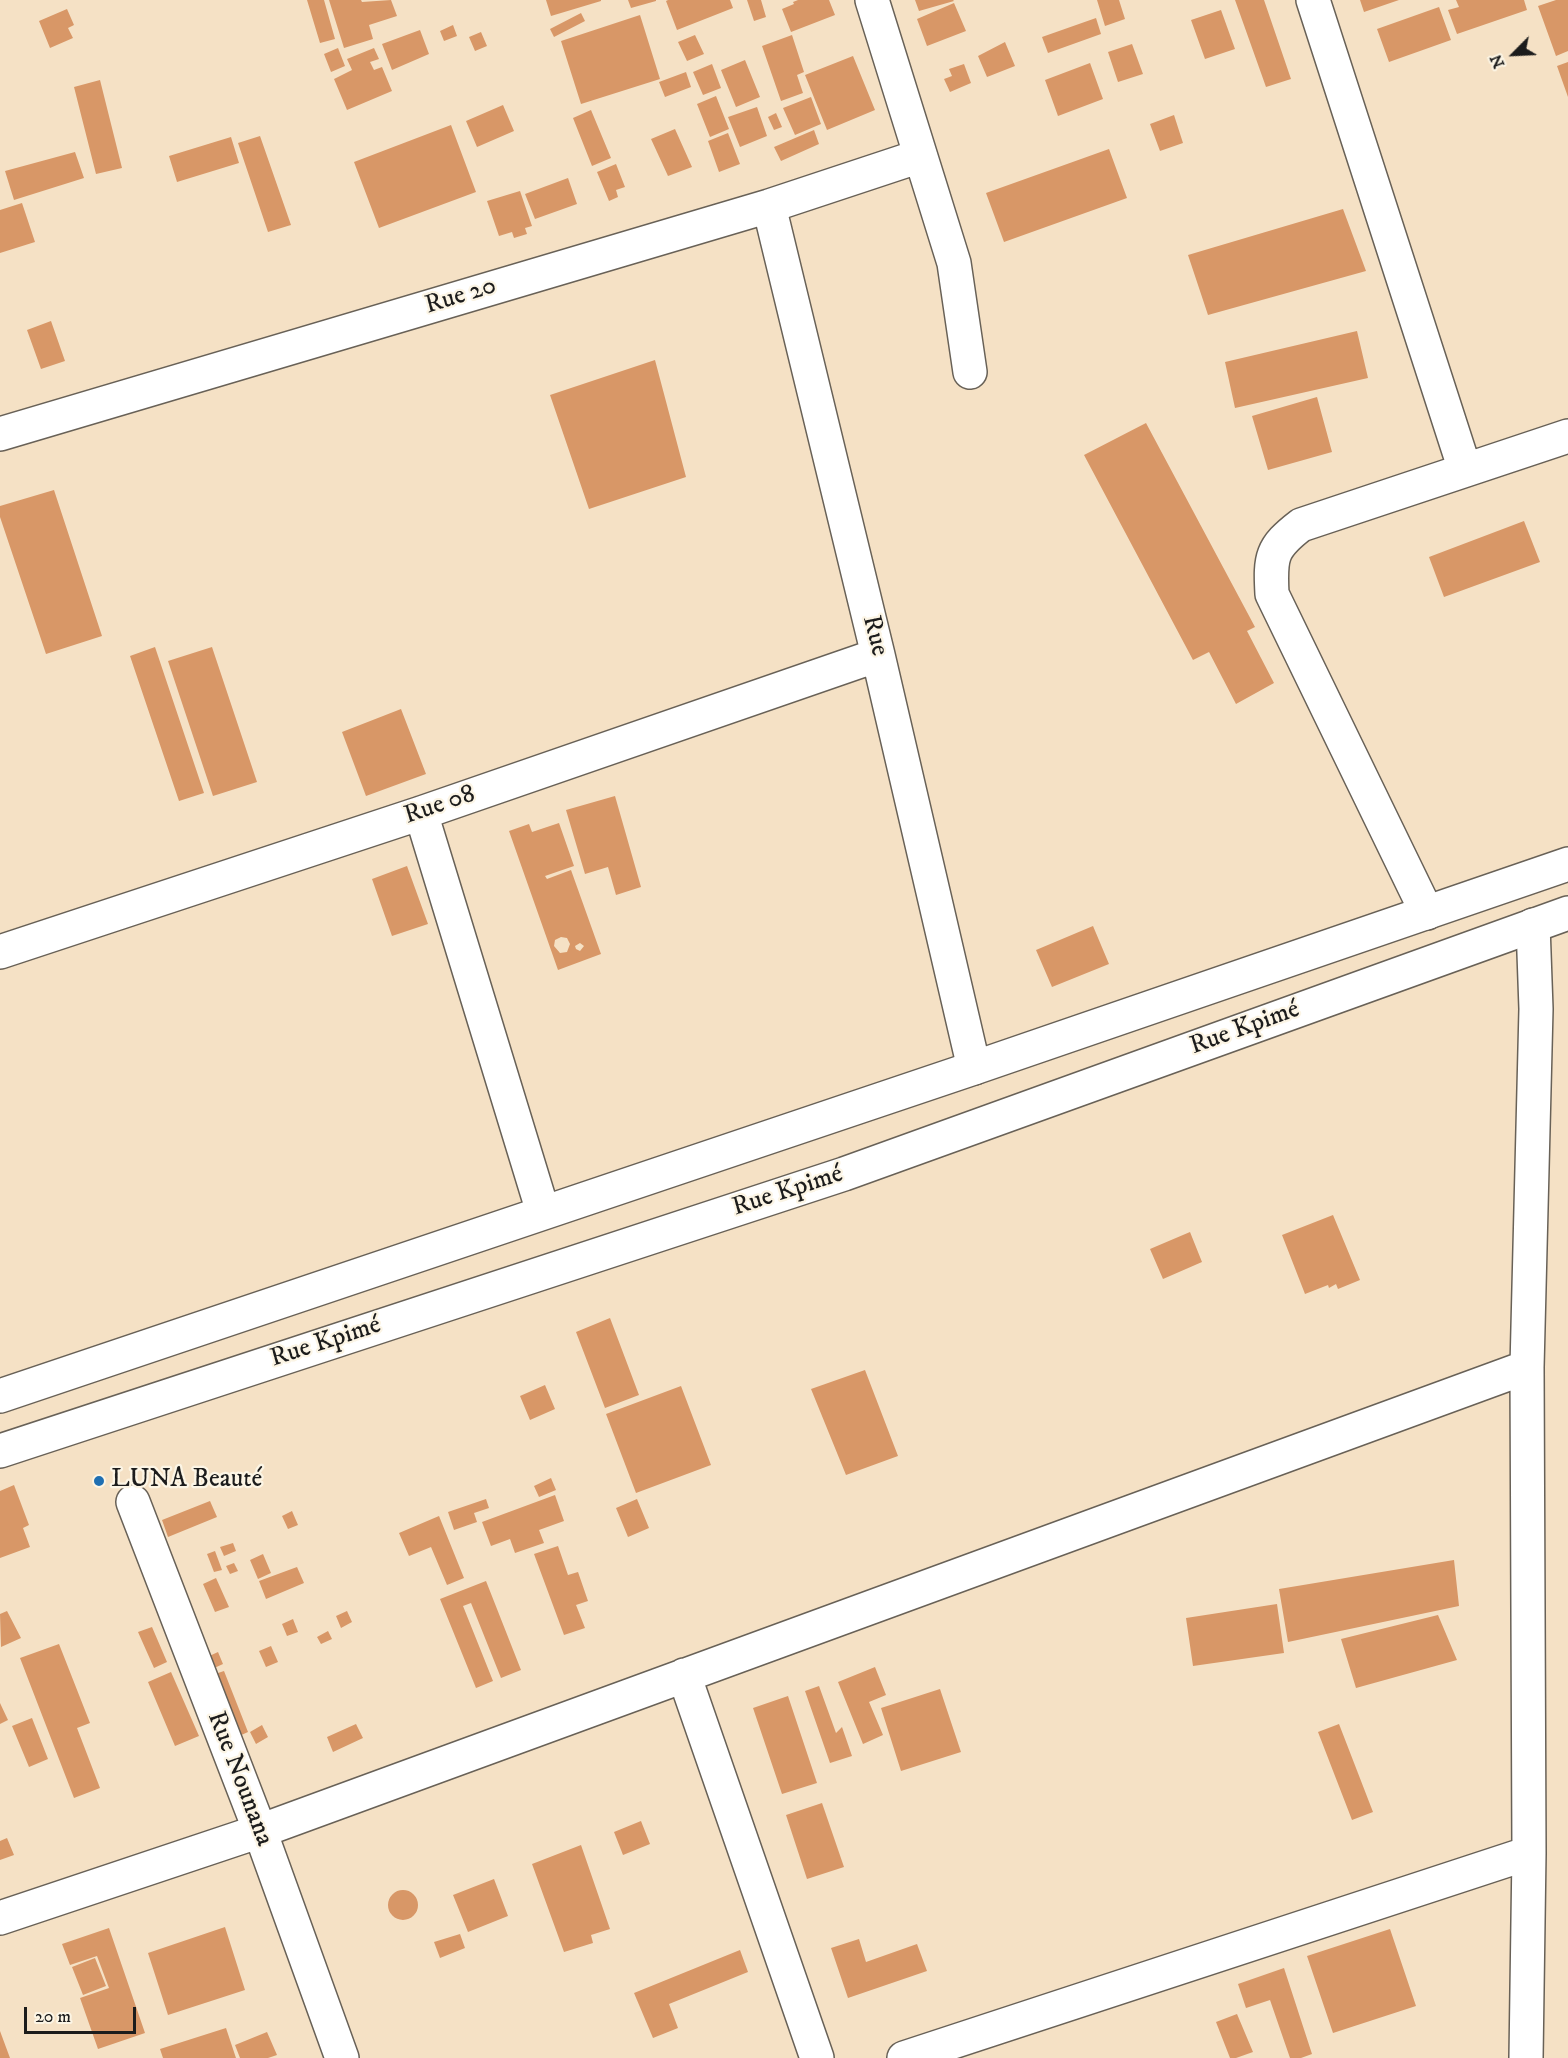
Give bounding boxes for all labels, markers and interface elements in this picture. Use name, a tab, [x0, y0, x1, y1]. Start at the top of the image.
north arrow	[1484, 24, 1544, 84]
text: N	[1486, 51, 1509, 71]
street label: Rue 20	[422, 271, 500, 323]
street label: Rue	[854, 613, 894, 659]
street label: Rue 08	[400, 779, 480, 833]
street label: Rue Kpimé	[1186, 995, 1304, 1063]
street label: Rue Kpimé	[729, 1160, 847, 1224]
street label: Rue Kpimé	[267, 1311, 385, 1375]
place label: LUNA Beauté	[111, 1465, 262, 1497]
marker: LUNA Beauté	[92, 1474, 106, 1488]
street label: Rue Nounana	[199, 1707, 279, 1851]
scale bar	[27, 1995, 140, 2033]
text: 20 m	[35, 2006, 71, 2028]

